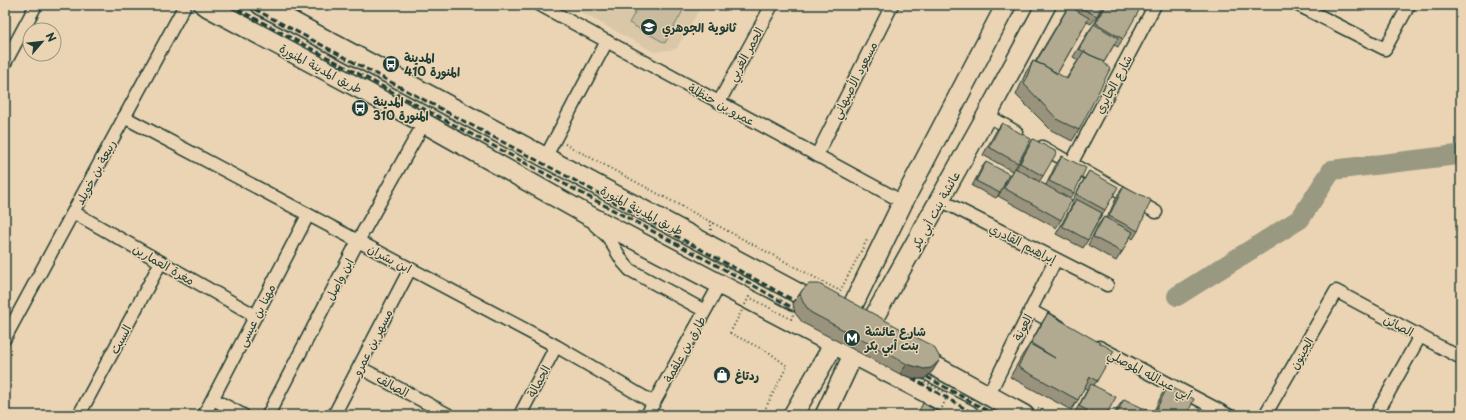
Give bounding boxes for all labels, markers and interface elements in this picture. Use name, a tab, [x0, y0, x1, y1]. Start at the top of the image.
school or university icon: ثانوية الجوهري	[639, 17, 659, 37]
place label: ثانوية الجوهري	[662, 18, 737, 37]
north arrow	[22, 22, 62, 62]
street label: الحمر الغربي	[723, 24, 770, 86]
text: N	[42, 29, 61, 45]
street label: مسعود الأصبهاني	[827, 38, 884, 123]
street label: طريق المدينة المنورة	[276, 39, 366, 97]
place label: المدينة المنورة 410	[404, 48, 460, 80]
street label: شارع الجابري	[1090, 51, 1137, 117]
bus stop icon: المدينة المنورة 410	[381, 54, 401, 74]
street label: عمرو بن حنظلة	[685, 78, 759, 130]
place label: المدينة المنورة 310	[373, 92, 429, 124]
bus stop icon: المدينة المنورة 310	[350, 98, 370, 118]
street label: ربيعة بن خويلد	[70, 136, 120, 208]
street label: عائشة بنت أبي بكر	[905, 167, 967, 255]
street label: طريق المدينة المنورة	[597, 181, 687, 239]
street label: إبراهيم القادري	[986, 218, 1060, 268]
street label: مغرة العمارين	[130, 239, 198, 289]
street label: ابن بشران	[365, 239, 415, 277]
street label: ابن واصل	[320, 255, 358, 303]
street label: مهنا بن عيسى	[232, 280, 280, 350]
street label: مسهر بن عمرو	[347, 306, 397, 379]
street label: العونة	[1008, 310, 1036, 343]
street label: الصائن	[1381, 310, 1417, 340]
street label: طارق بن علقمة	[658, 313, 710, 385]
street label: السبت	[105, 321, 135, 357]
place label: شارع عائشة بنت أبي بكر	[864, 322, 926, 357]
metro station icon: شارع عائشة بنت أبي بكر	[842, 328, 862, 348]
street label: الجينون	[1285, 334, 1317, 372]
street label: أبي عبدالله الموصلي	[1104, 344, 1195, 406]
street label: الجمالة	[522, 361, 554, 400]
shop icon: ردتاغ	[712, 365, 732, 385]
place label: ردتاغ	[735, 366, 760, 384]
street label: الصالف	[374, 369, 412, 401]

